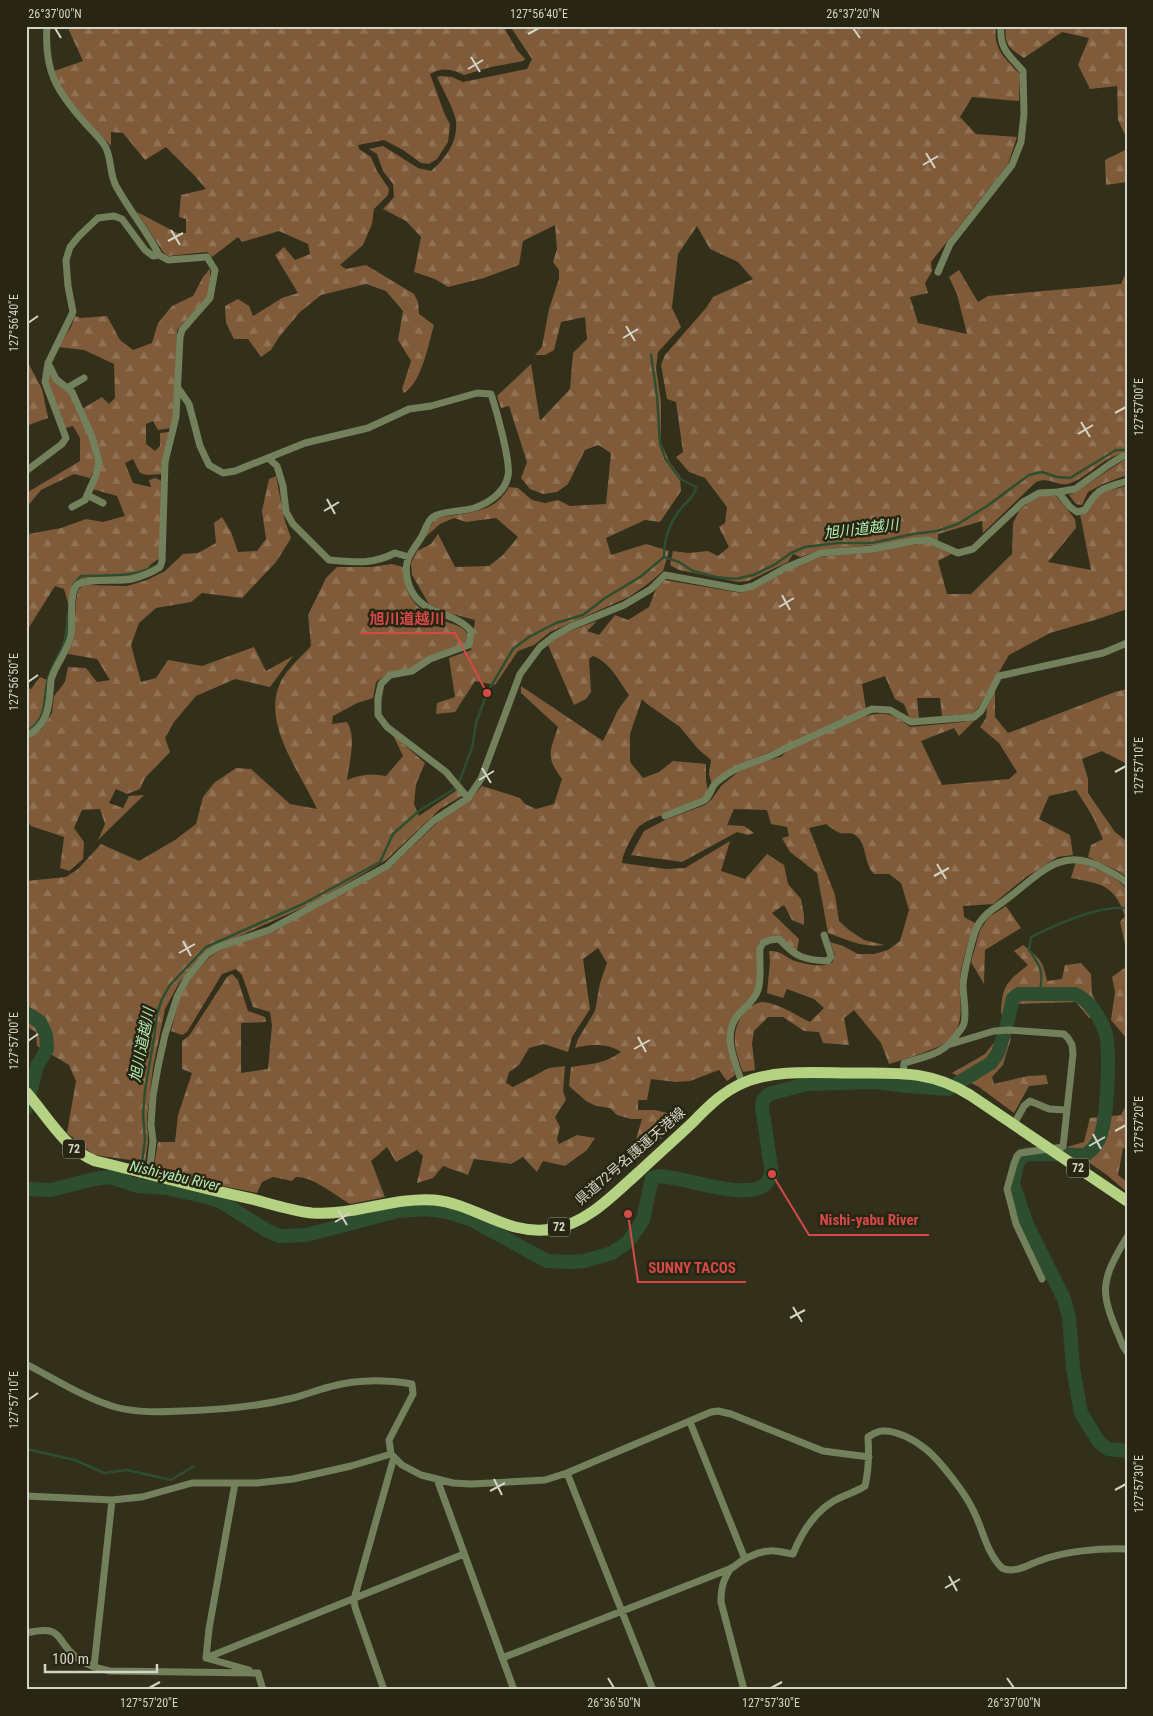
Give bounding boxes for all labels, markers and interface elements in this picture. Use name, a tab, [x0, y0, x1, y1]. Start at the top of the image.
text: 26°37'00"N	[28, 7, 82, 21]
text: 127°56'40"E	[510, 7, 568, 21]
text: 26°37'20"N	[826, 7, 880, 21]
text: 127°56'40"E	[7, 294, 21, 352]
text: 127°57'00"E	[1132, 378, 1146, 436]
water label: 旭川道越川	[823, 515, 901, 543]
callout: 旭川道越川	[360, 603, 455, 633]
text: 旭川道越川	[369, 610, 445, 628]
text: 127°56'50"E	[7, 653, 21, 711]
text: 127°57'10"E	[1132, 737, 1146, 795]
water label: 旭川道越川	[126, 1005, 158, 1084]
text: 127°57'00"E	[7, 1012, 21, 1070]
text: 127°57'20"E	[1132, 1096, 1146, 1154]
street label: 県道72号名護運天港線	[572, 1104, 688, 1208]
road number: 72	[63, 1140, 85, 1158]
water label: Nishi-yabu River	[128, 1157, 222, 1195]
road number: 72	[1067, 1158, 1089, 1178]
callout: Nishi-yabu River	[809, 1205, 929, 1235]
text: Nishi-yabu River	[819, 1211, 919, 1229]
road number: 72	[548, 1218, 570, 1236]
callout: SUNNY TACOS	[638, 1252, 746, 1282]
text: SUNNY TACOS	[648, 1259, 736, 1277]
text: 127°57'10"E	[7, 1371, 21, 1429]
text: 127°57'30"E	[1132, 1455, 1146, 1513]
scale bar	[45, 1641, 158, 1673]
text: 100 m	[52, 1650, 89, 1668]
text: 127°57'20"E	[120, 1696, 178, 1710]
text: 26°36'50"N	[587, 1696, 641, 1710]
text: 127°57'30"E	[742, 1696, 800, 1710]
text: 26°37'00"N	[987, 1696, 1041, 1710]

